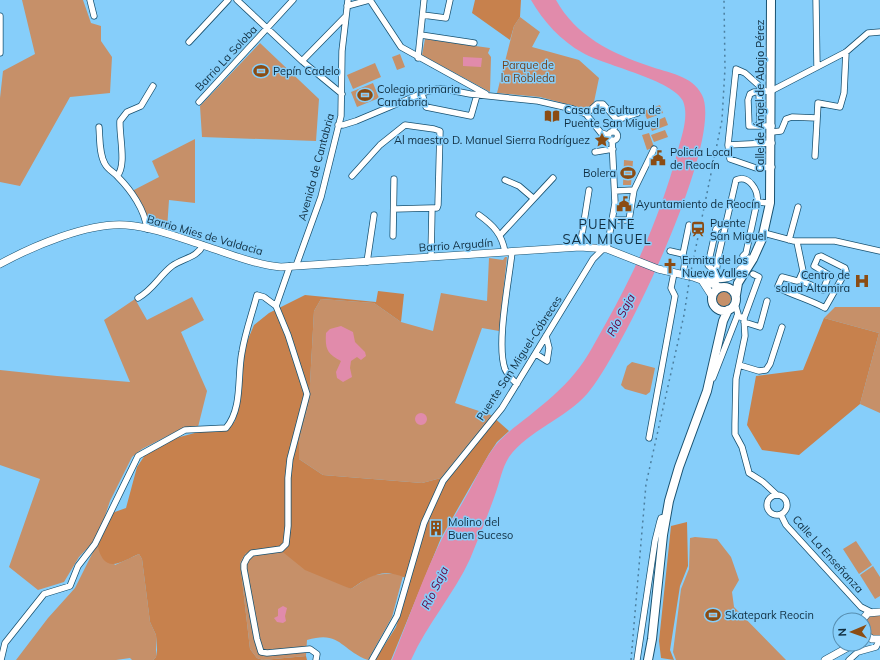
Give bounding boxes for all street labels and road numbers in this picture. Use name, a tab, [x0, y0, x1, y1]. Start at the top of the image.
street label: Calle de Ángel de Abajo Pérez	[753, 19, 767, 173]
street label: Barrio La Soloba	[192, 22, 260, 94]
street label: Avenida de Cantabria	[295, 112, 337, 222]
street label: Barrio Mies de Valdacia	[145, 212, 265, 258]
street label: Barrio Argudín	[418, 235, 494, 255]
street label: Puente San Miguel-Cóbreces	[473, 293, 565, 423]
street label: Calle La Enseñanza	[789, 512, 867, 596]

